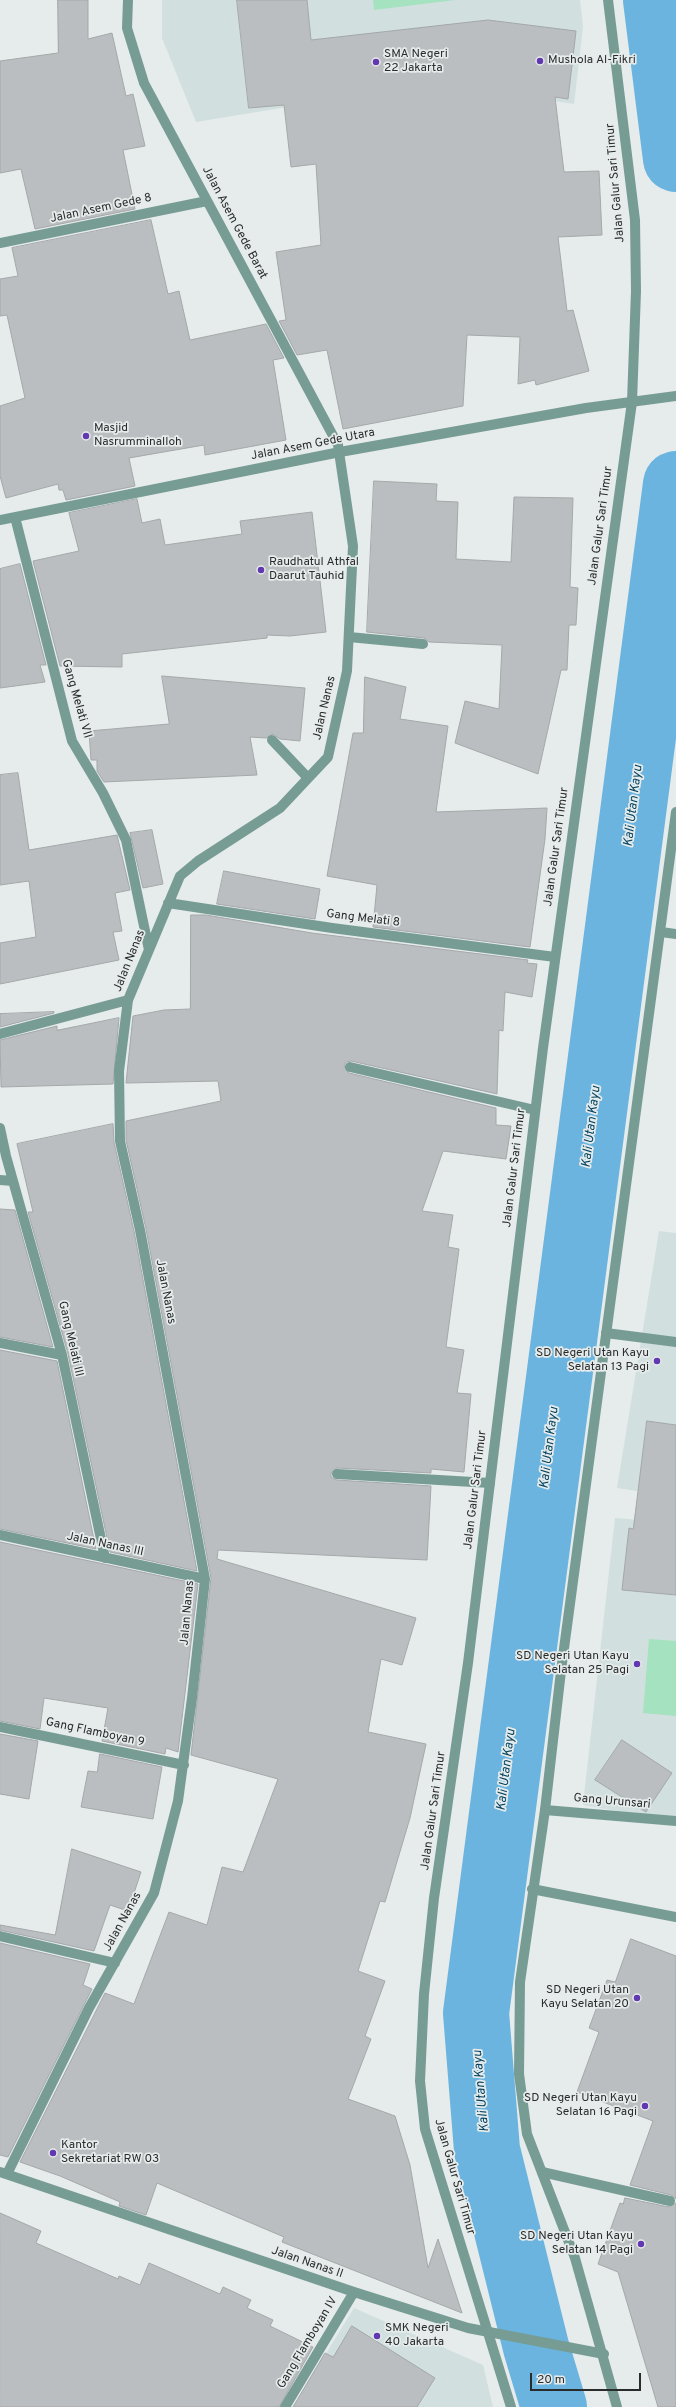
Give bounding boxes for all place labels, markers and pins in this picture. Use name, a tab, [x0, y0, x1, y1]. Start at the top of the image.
place label: SMA Negeri 22 Jakarta	[384, 48, 448, 76]
place label: Mushola Al-Fikri	[548, 54, 636, 68]
marker: Mushola Al-Fikri	[535, 56, 545, 66]
marker: SMA Negeri 22 Jakarta	[371, 57, 381, 67]
place label: Masjid Nasrumminalloh	[94, 422, 182, 450]
marker: Masjid Nasrumminalloh	[81, 431, 91, 441]
place label: Raudhatul Athfal Daarut Tauhid	[269, 556, 359, 584]
marker: Raudhatul Athfal Daarut Tauhid	[256, 565, 266, 575]
place label: SD Negeri Utan Kayu Selatan 13 Pagi	[536, 1347, 649, 1375]
marker: SD Negeri Utan Kayu Selatan 13 Pagi	[652, 1356, 662, 1366]
place label: SD Negeri Utan Kayu Selatan 25 Pagi	[516, 1650, 629, 1678]
marker: SD Negeri Utan Kayu Selatan 25 Pagi	[632, 1659, 642, 1669]
place label: SD Negeri Utan Kayu Selatan 20	[541, 1984, 629, 2012]
marker: SD Negeri Utan Kayu Selatan 20	[632, 1993, 642, 2003]
place label: SD Negeri Utan Kayu Selatan 16 Pagi	[524, 2092, 637, 2120]
marker: SD Negeri Utan Kayu Selatan 16 Pagi	[640, 2101, 650, 2111]
place label: Kantor Sekretariat RW 03	[61, 2139, 159, 2167]
marker: Kantor Sekretariat RW 03	[48, 2148, 58, 2158]
place label: SD Negeri Utan Kayu Selatan 14 Pagi	[520, 2230, 633, 2258]
marker: SD Negeri Utan Kayu Selatan 14 Pagi	[636, 2239, 646, 2249]
place label: SMK Negeri 40 Jakarta	[385, 2322, 449, 2350]
marker: SMK Negeri 40 Jakarta	[372, 2331, 382, 2341]

